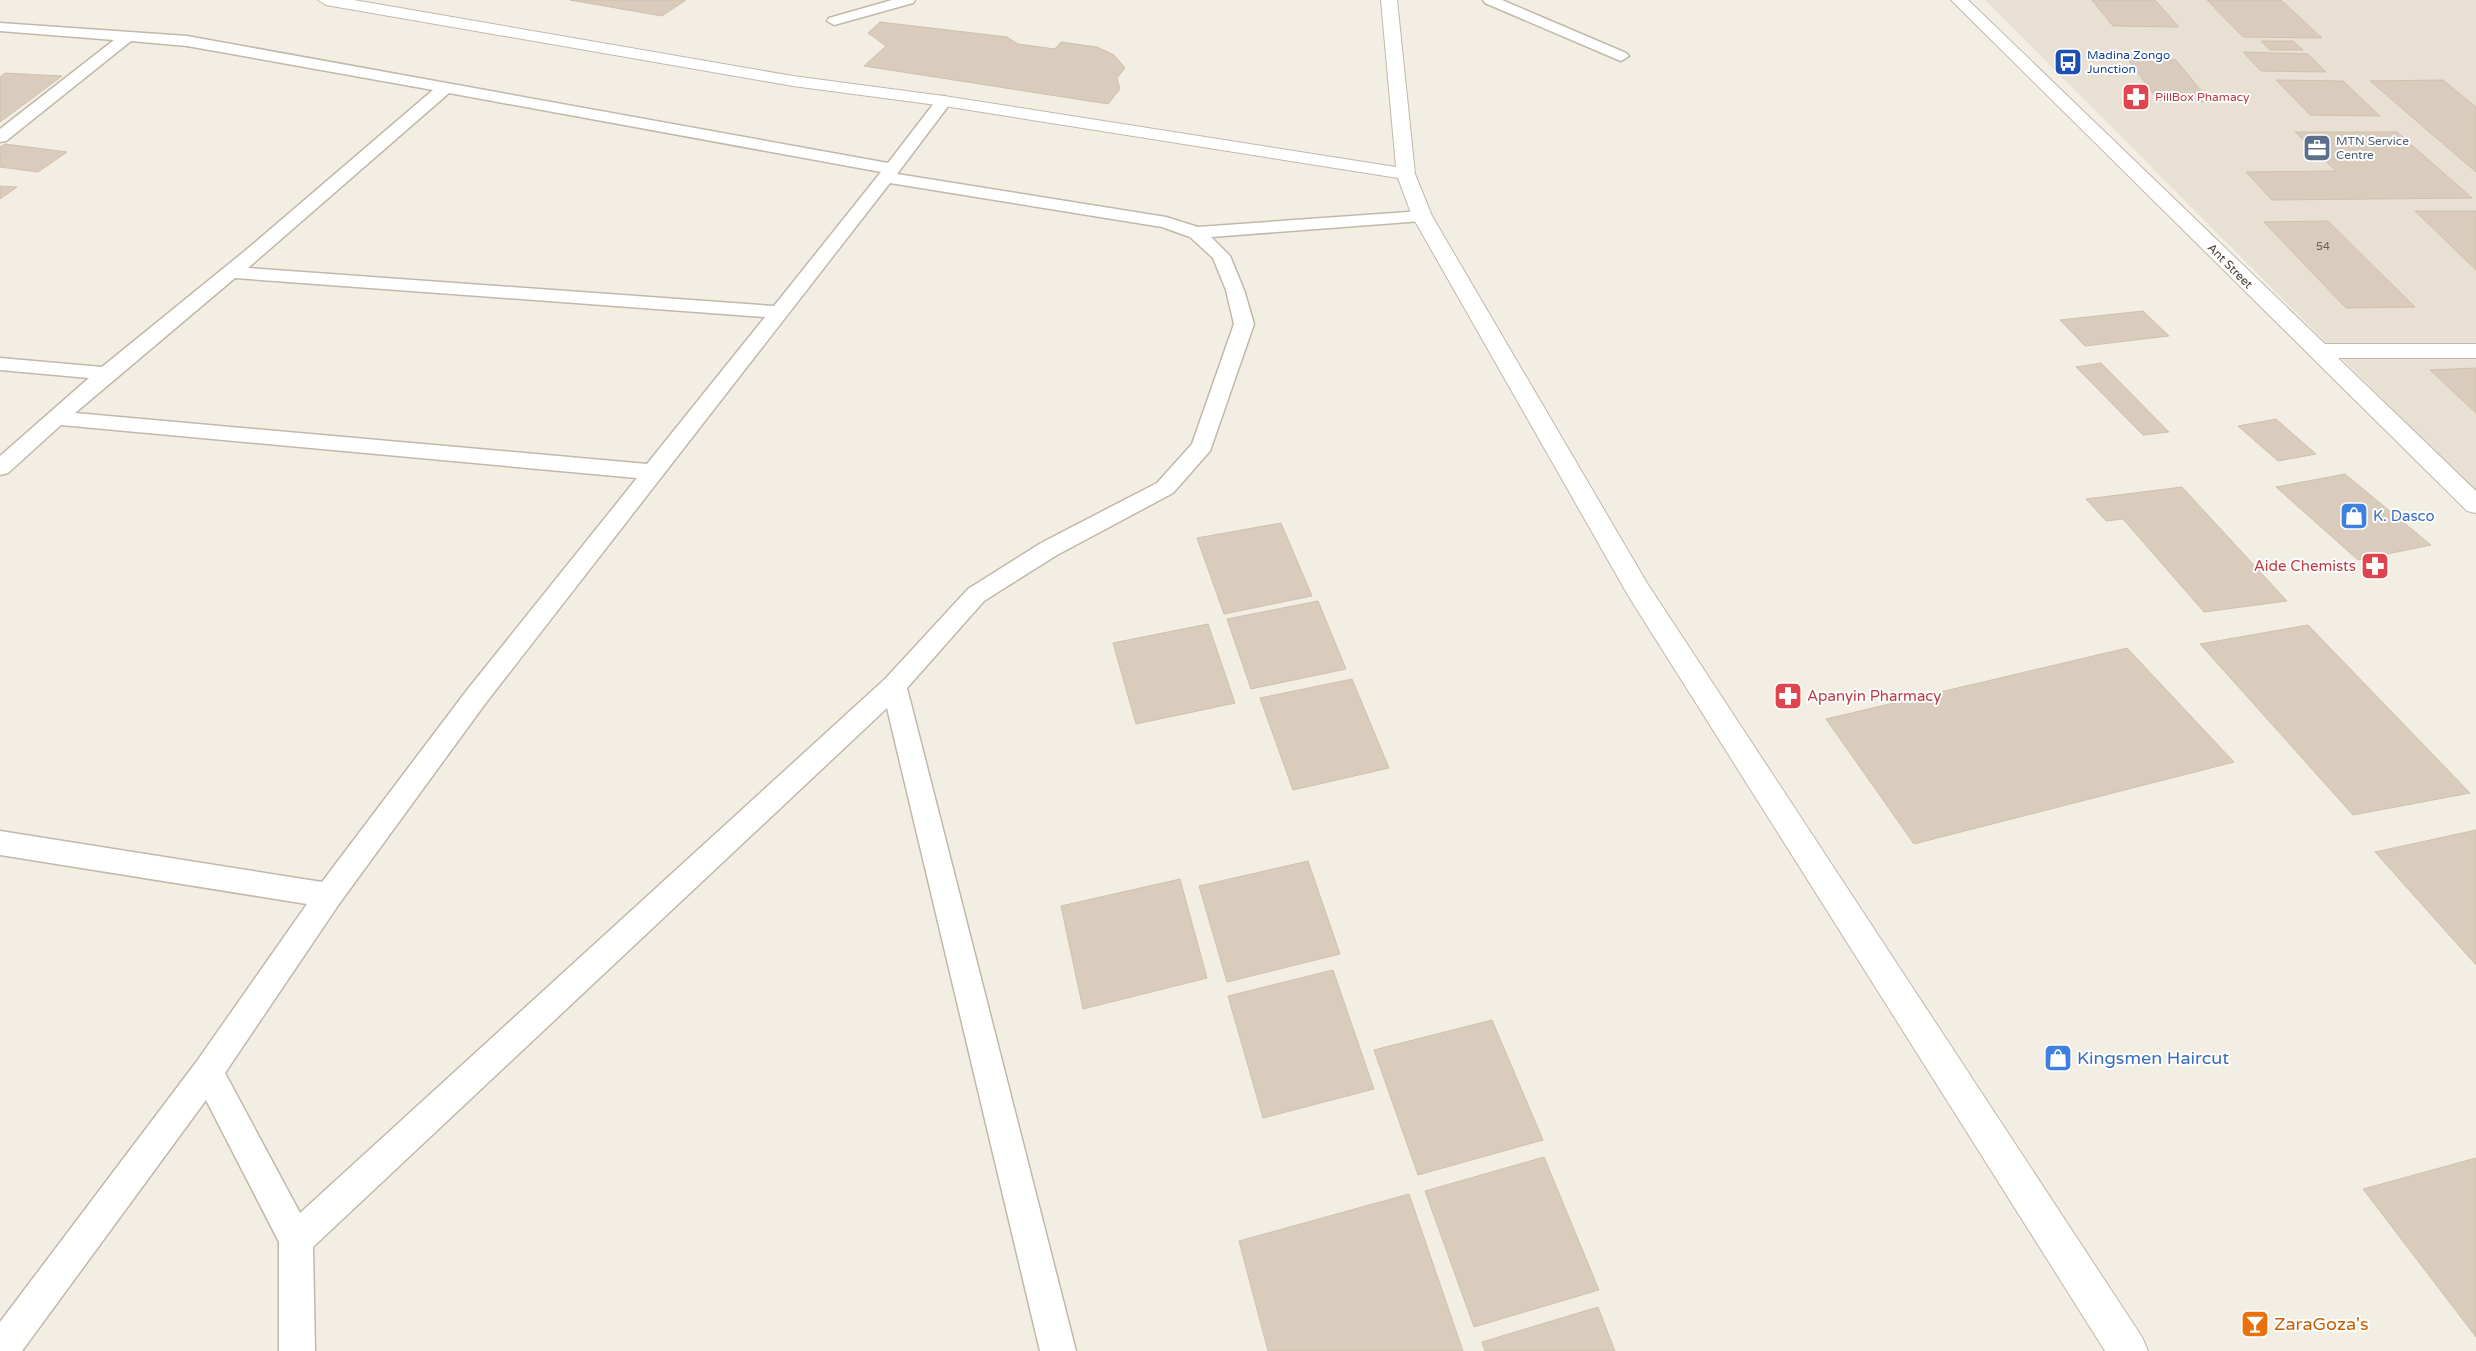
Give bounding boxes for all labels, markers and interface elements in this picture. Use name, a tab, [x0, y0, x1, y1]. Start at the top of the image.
bus stop icon: Madina Zongo Junction	[2053, 47, 2083, 77]
place label: Madina Zongo Junction	[2087, 48, 2170, 76]
pharmacy icon: PillBox Phamacy	[2121, 82, 2151, 112]
place label: PillBox Phamacy	[2155, 90, 2250, 104]
office icon: MTN Service Centre	[2302, 133, 2332, 163]
place label: MTN Service Centre	[2336, 134, 2409, 162]
house number: 54	[2316, 240, 2330, 253]
street label: Ant Street	[2205, 241, 2256, 292]
shop icon: K. Dasco	[2339, 501, 2369, 531]
place label: K. Dasco	[2373, 507, 2435, 525]
pharmacy icon: Aide Chemists	[2360, 551, 2390, 581]
place label: Aide Chemists	[2254, 557, 2356, 575]
pharmacy icon: Apanyin Pharmacy	[1773, 681, 1803, 711]
place label: Apanyin Pharmacy	[1807, 687, 1941, 705]
shop icon: Kingsmen Haircut	[2043, 1043, 2073, 1073]
place label: Kingsmen Haircut	[2077, 1047, 2229, 1069]
bar icon: ZaraGoza's	[2240, 1309, 2270, 1339]
place label: ZaraGoza's	[2274, 1313, 2369, 1335]

